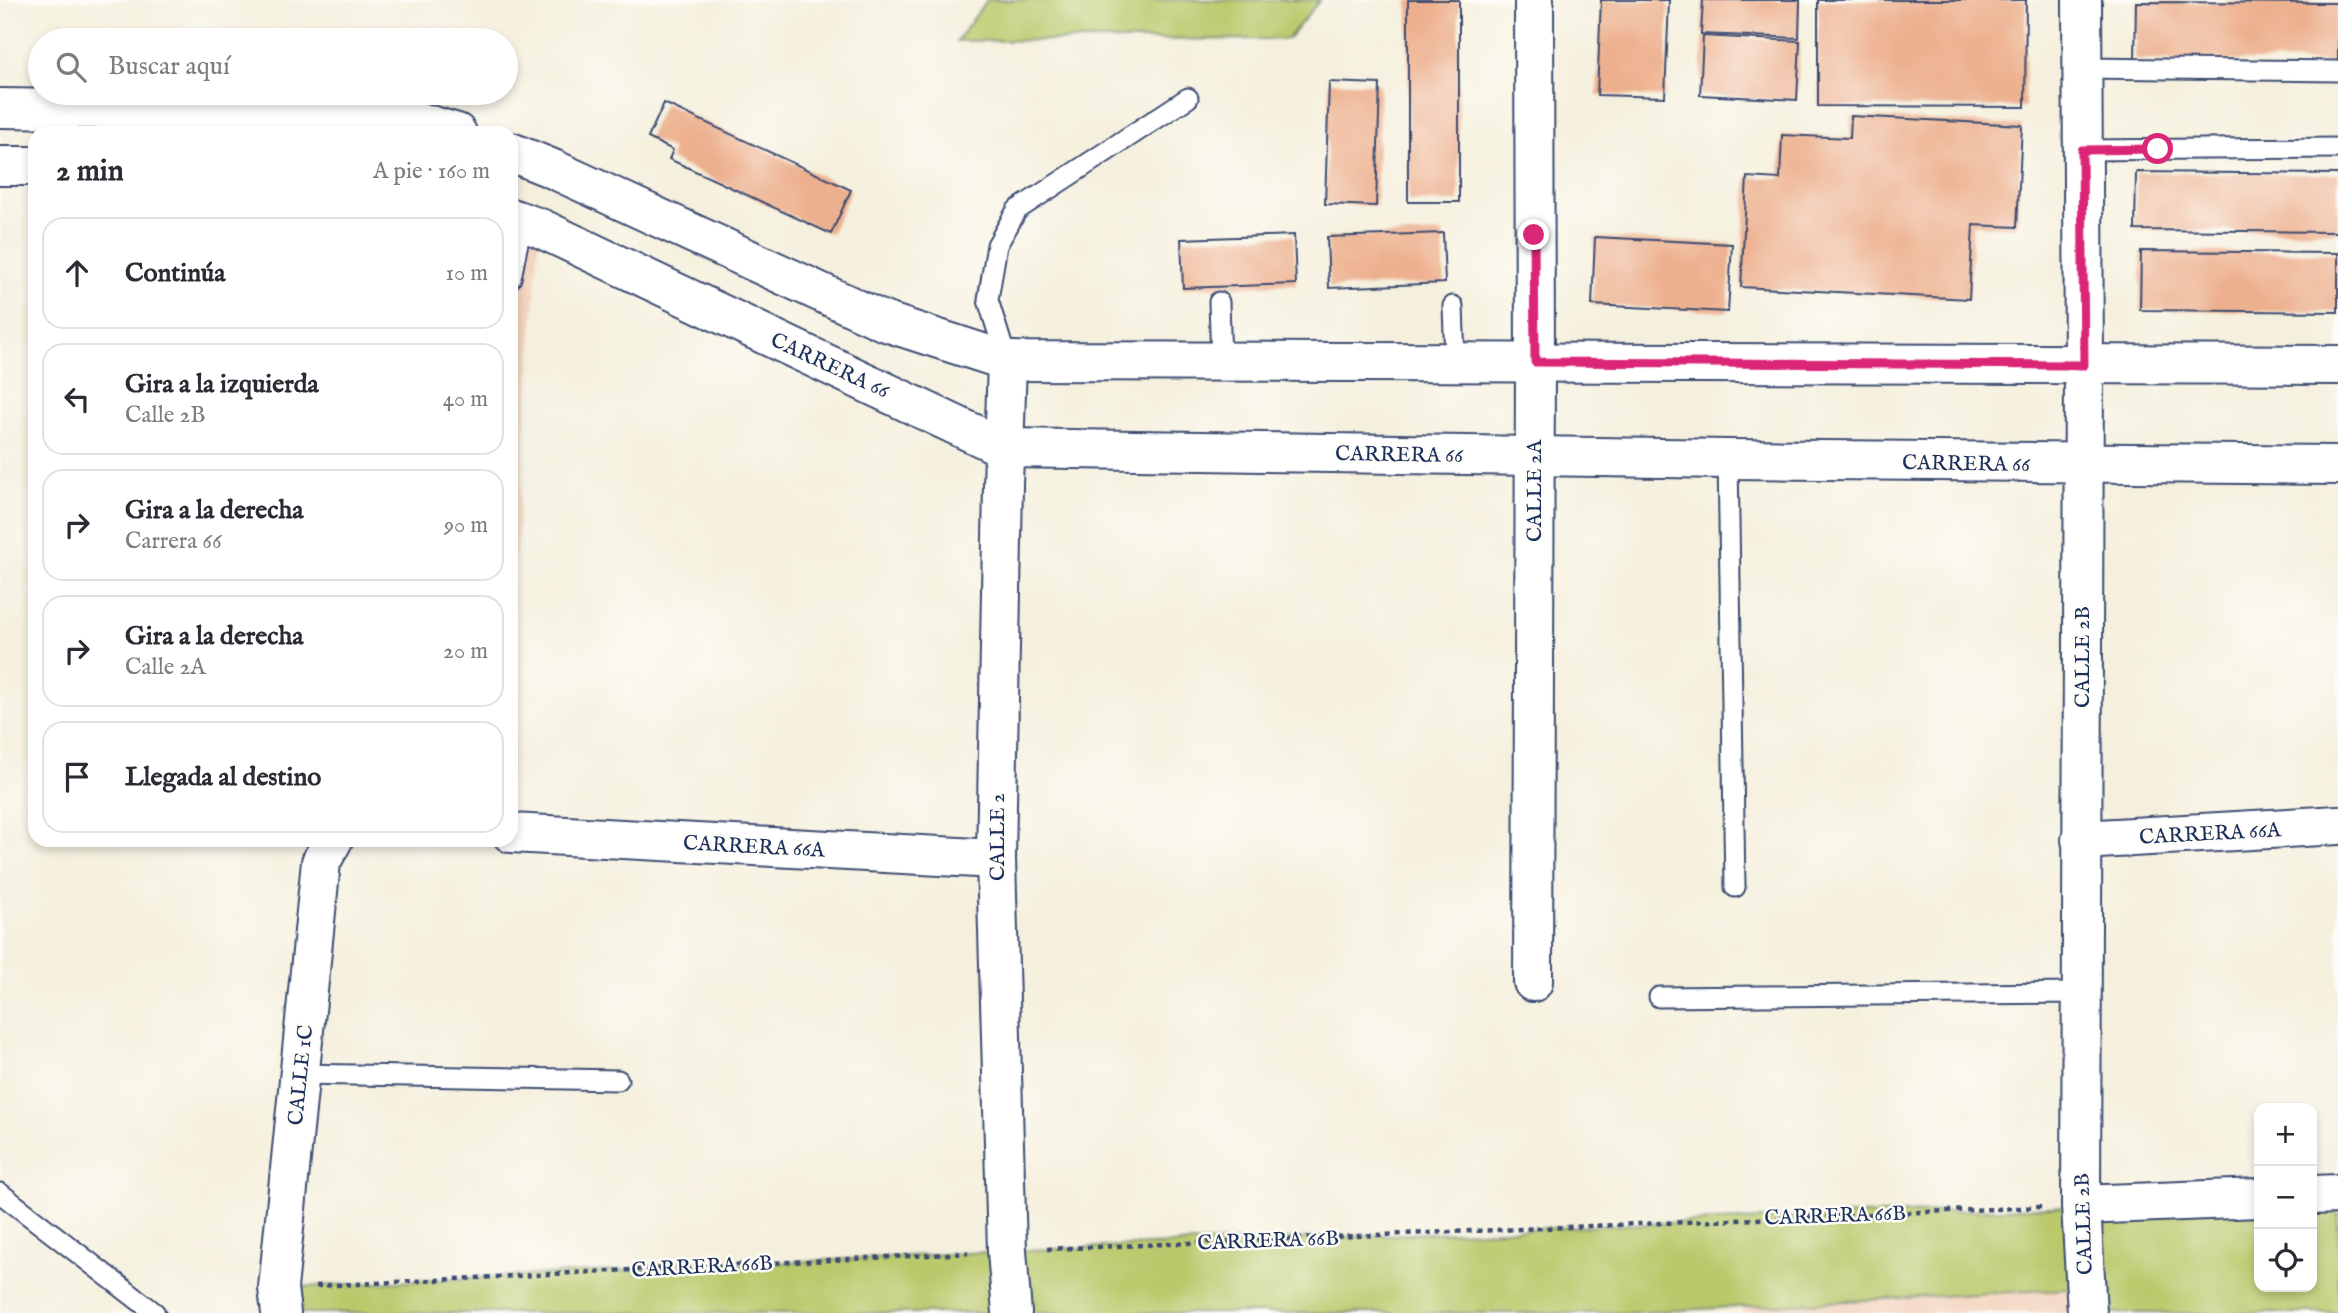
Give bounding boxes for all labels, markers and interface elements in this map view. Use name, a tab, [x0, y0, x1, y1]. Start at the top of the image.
search box	[28, 28, 518, 105]
icon: search	[52, 48, 90, 86]
text: Buscar aquí	[108, 50, 230, 83]
route start	[2142, 133, 2173, 164]
text: 2 min	[56, 153, 124, 191]
text: A pie · 160 m	[373, 157, 490, 186]
route end	[1518, 219, 1549, 250]
icon: ahead	[58, 254, 96, 292]
text: Continúa	[125, 257, 226, 290]
text: 10 m	[445, 259, 488, 288]
street label: CARRERA 66	[766, 327, 894, 406]
text: Gira a la izquierda	[125, 368, 319, 401]
icon: left	[58, 380, 96, 418]
text: 40 m	[443, 385, 488, 414]
text: Calle 2B	[125, 401, 205, 430]
street label: CALLE 2A	[1522, 439, 1549, 542]
street label: CARRERA 66	[1335, 441, 1464, 470]
street label: CARRERA 66	[1902, 450, 2031, 479]
text: Gira a la derecha	[125, 494, 304, 527]
icon: right	[58, 506, 96, 544]
text: 90 m	[444, 511, 488, 540]
text: Carrera 66	[125, 527, 222, 556]
street label: CALLE 2B	[2070, 606, 2097, 708]
text: Gira a la derecha	[125, 620, 304, 653]
icon: right	[58, 632, 96, 670]
text: 20 m	[443, 637, 488, 666]
text: Calle 2A	[125, 653, 206, 682]
icon: arrive	[58, 758, 96, 796]
text: Llegada al destino	[125, 761, 321, 794]
street label: CALLE 2	[985, 793, 1012, 881]
street label: CARRERA 66A	[2138, 817, 2282, 852]
street label: CARRERA 66A	[682, 830, 826, 865]
street label: CALLE 1C	[283, 1024, 320, 1127]
map controls	[2254, 1103, 2317, 1292]
button: +	[2254, 1103, 2317, 1166]
button: −	[2254, 1166, 2317, 1229]
street label: CALLE 2B	[2069, 1172, 2100, 1275]
street label: CARRERA 66B	[1764, 1201, 1906, 1232]
street label: CARRERA 66B	[1197, 1226, 1339, 1257]
button: locate	[2254, 1229, 2317, 1292]
street label: CARRERA 66B	[631, 1250, 774, 1285]

